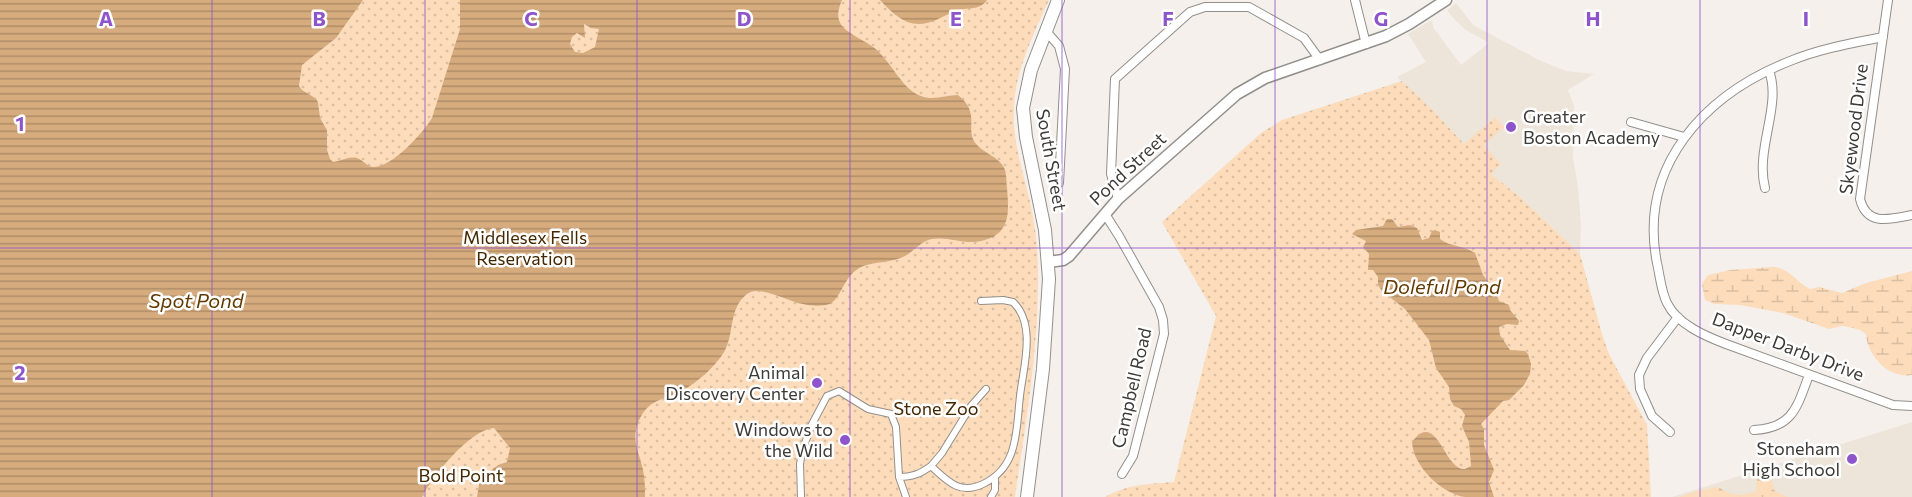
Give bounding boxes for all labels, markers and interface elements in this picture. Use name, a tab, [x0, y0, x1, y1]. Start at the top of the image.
text: A	[99, 6, 113, 30]
text: B	[312, 6, 326, 30]
text: C	[524, 6, 538, 30]
text: D	[737, 6, 751, 30]
text: E	[950, 6, 962, 30]
text: F	[1162, 6, 1174, 30]
text: G	[1374, 6, 1388, 30]
text: H	[1586, 6, 1601, 30]
text: I	[1803, 6, 1809, 30]
street label: Skyewood Drive	[1834, 62, 1872, 195]
place label: Greater Boston Academy	[1523, 105, 1660, 148]
street label: South Street	[1032, 107, 1072, 213]
text: 1	[15, 111, 25, 135]
marker: Greater Boston Academy	[1504, 120, 1518, 134]
street label: Pond Street	[1084, 127, 1170, 209]
park label: Middlesex Fells Reservation	[463, 226, 587, 269]
water label: Doleful Pond	[1383, 274, 1502, 298]
water label: Spot Pond	[149, 288, 245, 312]
street label: Dapper Darby Drive	[1709, 307, 1867, 385]
street label: Campbell Road	[1106, 325, 1156, 450]
text: 2	[14, 360, 26, 384]
place label: Animal Discovery Center	[665, 361, 805, 404]
marker: Animal Discovery Center	[810, 376, 824, 390]
park label: Stone Zoo	[893, 397, 979, 419]
place label: Windows to the Wild	[735, 418, 833, 461]
marker: Windows to the Wild	[838, 433, 852, 447]
place label: Stoneham High School	[1743, 437, 1840, 480]
marker: Stoneham High School	[1845, 452, 1859, 466]
park label: Bold Point	[419, 464, 503, 486]

